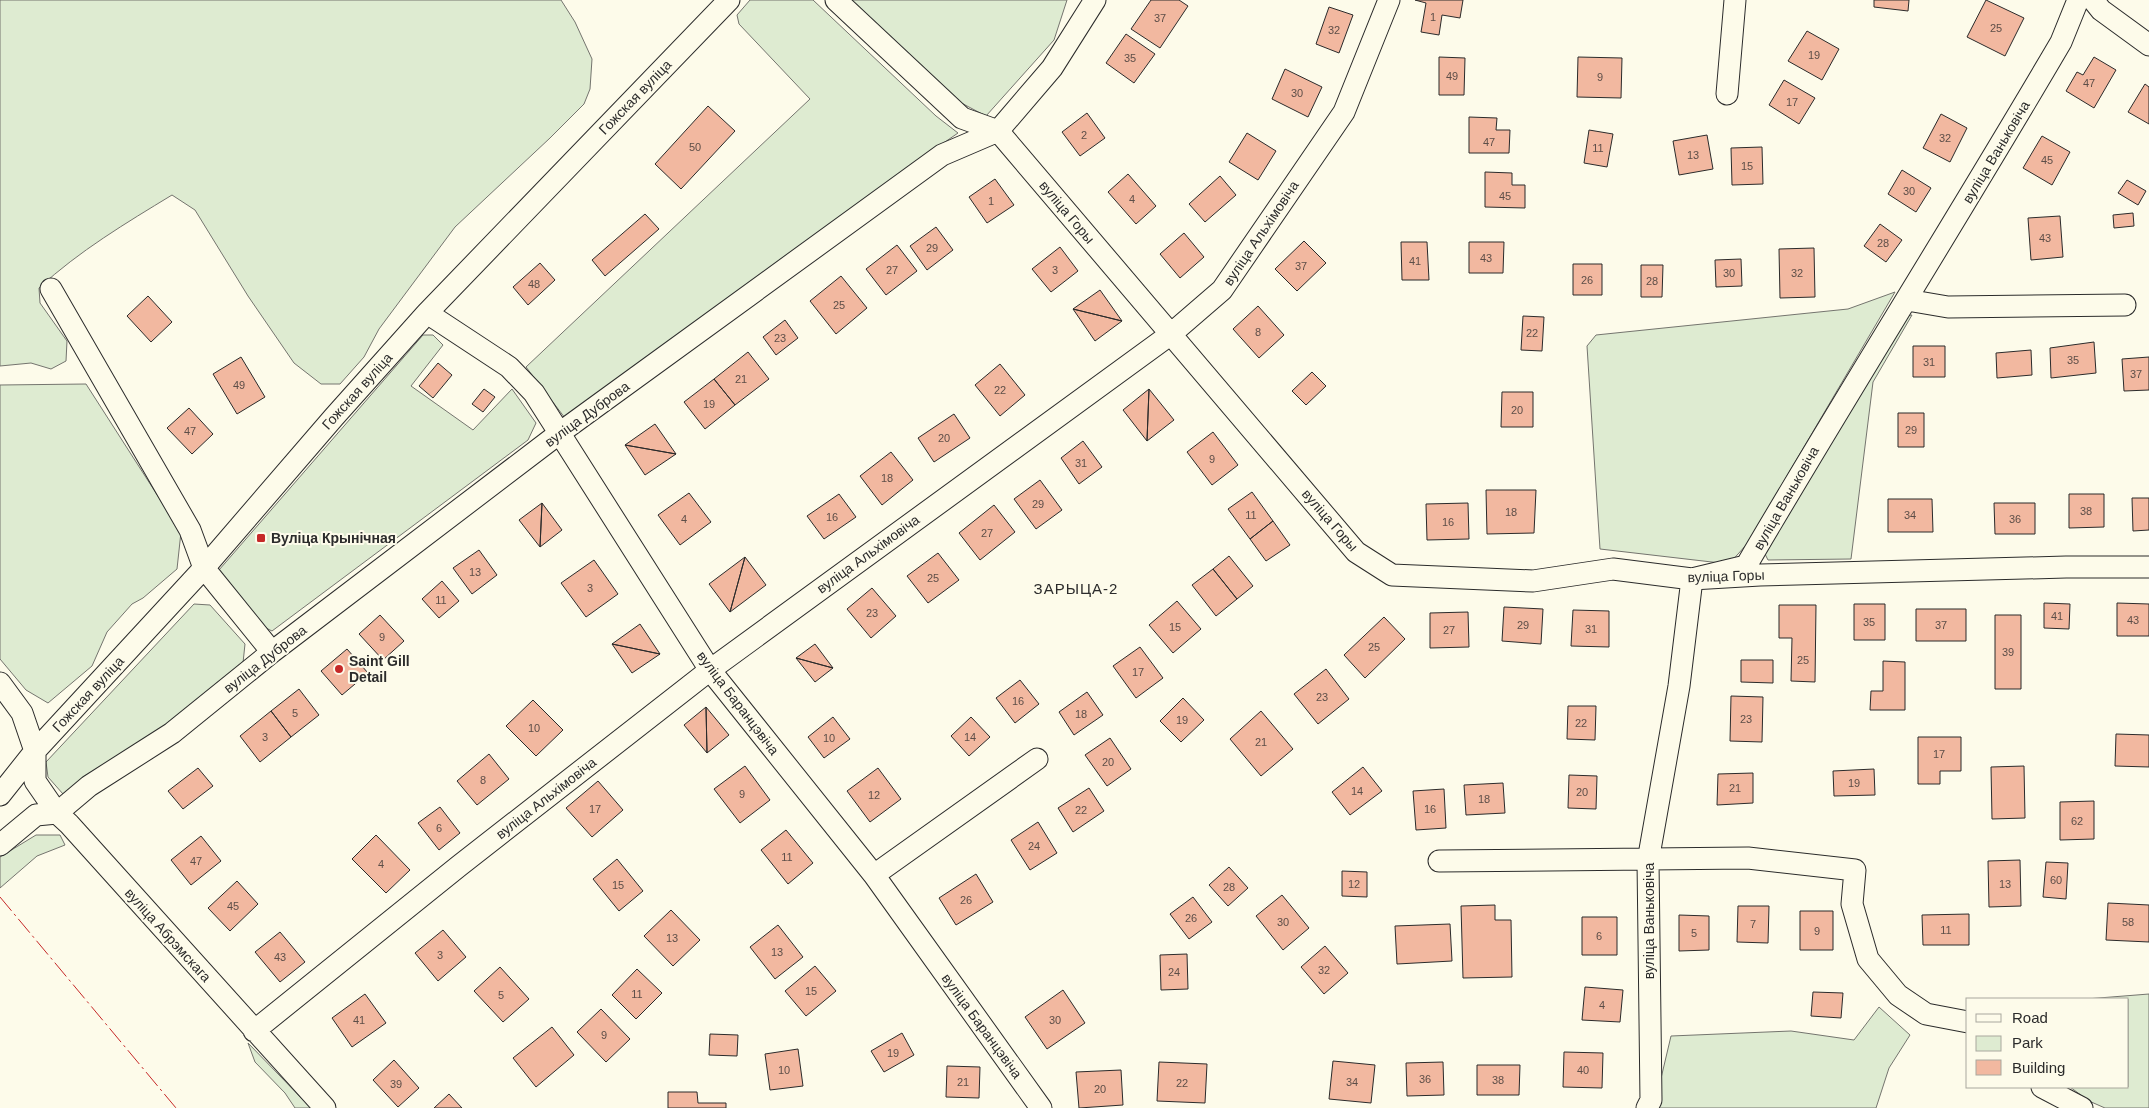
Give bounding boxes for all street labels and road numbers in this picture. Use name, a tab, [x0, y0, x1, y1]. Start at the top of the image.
street label: Гожская вуліца	[595, 56, 675, 138]
street label: вуліца Ваньковіча	[1959, 98, 2033, 206]
street label: вуліца Горы	[1036, 177, 1098, 247]
street label: вуліца Альхімовіча	[1220, 177, 1302, 288]
street label: Гожская вуліца	[319, 349, 396, 432]
street label: вуліца Дуброва	[542, 378, 632, 450]
street label: вуліца Ваньковіча	[1750, 443, 1822, 553]
street label: вуліца Горы	[1299, 486, 1361, 554]
street label: вуліца Альхімовіча	[814, 511, 923, 597]
street label: вуліца Горы	[1687, 567, 1765, 585]
street label: вуліца Дуброва	[221, 622, 310, 696]
street label: вуліца Баранцэвіча	[694, 648, 782, 758]
street label: Гожская вуліца	[49, 653, 127, 735]
street label: вуліца Альхімовіча	[493, 754, 599, 842]
street label: вуліца Ваньковіча	[1641, 862, 1657, 979]
street label: вуліца Абрэмскага	[122, 885, 214, 985]
street label: вуліца Баранцэвіча	[939, 970, 1026, 1082]

